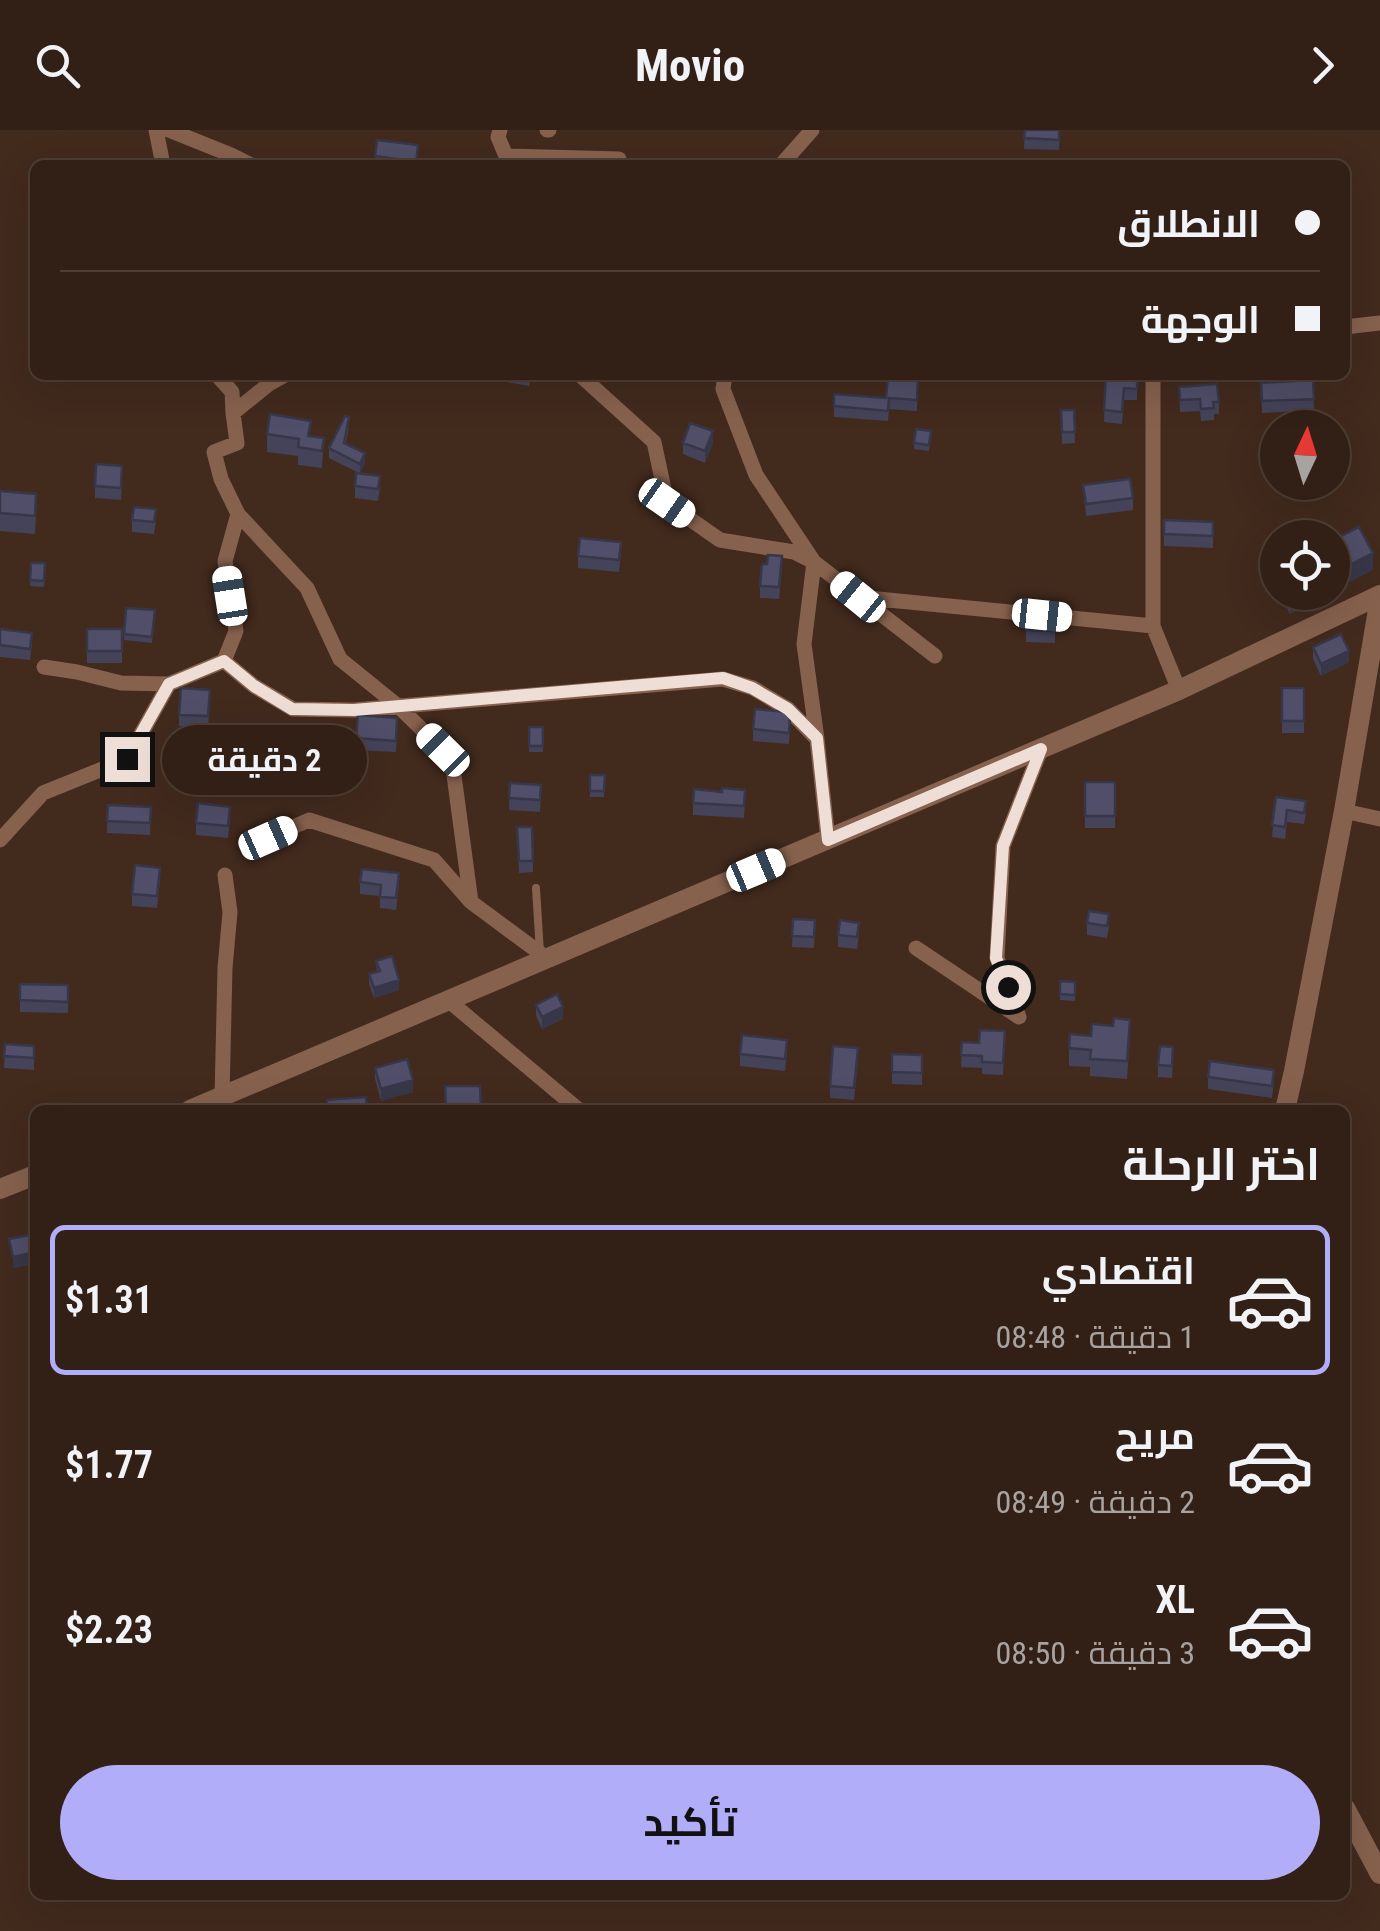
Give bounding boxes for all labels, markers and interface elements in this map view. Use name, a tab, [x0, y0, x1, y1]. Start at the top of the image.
icon: search	[30, 38, 85, 93]
icon: forward	[1295, 38, 1350, 93]
text: Movio	[635, 39, 745, 92]
text: الانطلاق	[1117, 202, 1260, 246]
text: الوجهة	[1141, 298, 1260, 342]
north arrow	[1260, 410, 1350, 500]
map controls	[1260, 410, 1350, 610]
car	[634, 474, 700, 532]
button: locate	[1260, 520, 1350, 610]
car	[210, 564, 250, 628]
car	[825, 566, 891, 628]
car	[1011, 597, 1073, 633]
car	[411, 718, 475, 782]
callout: 2 دقيقة	[162, 724, 367, 794]
route end	[105, 737, 150, 782]
text: 2 دقيقة	[207, 741, 322, 779]
car	[234, 812, 302, 864]
car	[723, 844, 789, 896]
route start	[986, 965, 1031, 1010]
text: اختر الرحلة	[1123, 1138, 1320, 1191]
text: اقتصادي	[1042, 1249, 1195, 1293]
icon: car	[1225, 1255, 1315, 1345]
text: $1.31	[65, 1278, 153, 1322]
text: 1 دقيقة · 08:48	[995, 1318, 1195, 1356]
text: مريح	[1115, 1414, 1195, 1458]
icon: car	[1225, 1420, 1315, 1510]
text: $1.77	[65, 1443, 153, 1487]
text: 2 دقيقة · 08:49	[995, 1483, 1195, 1521]
text: XL	[1156, 1578, 1195, 1622]
icon: car	[1225, 1585, 1315, 1675]
text: $2.23	[65, 1608, 153, 1652]
text: 3 دقيقة · 08:50	[995, 1634, 1195, 1672]
button: تأكيد	[60, 1765, 1320, 1880]

